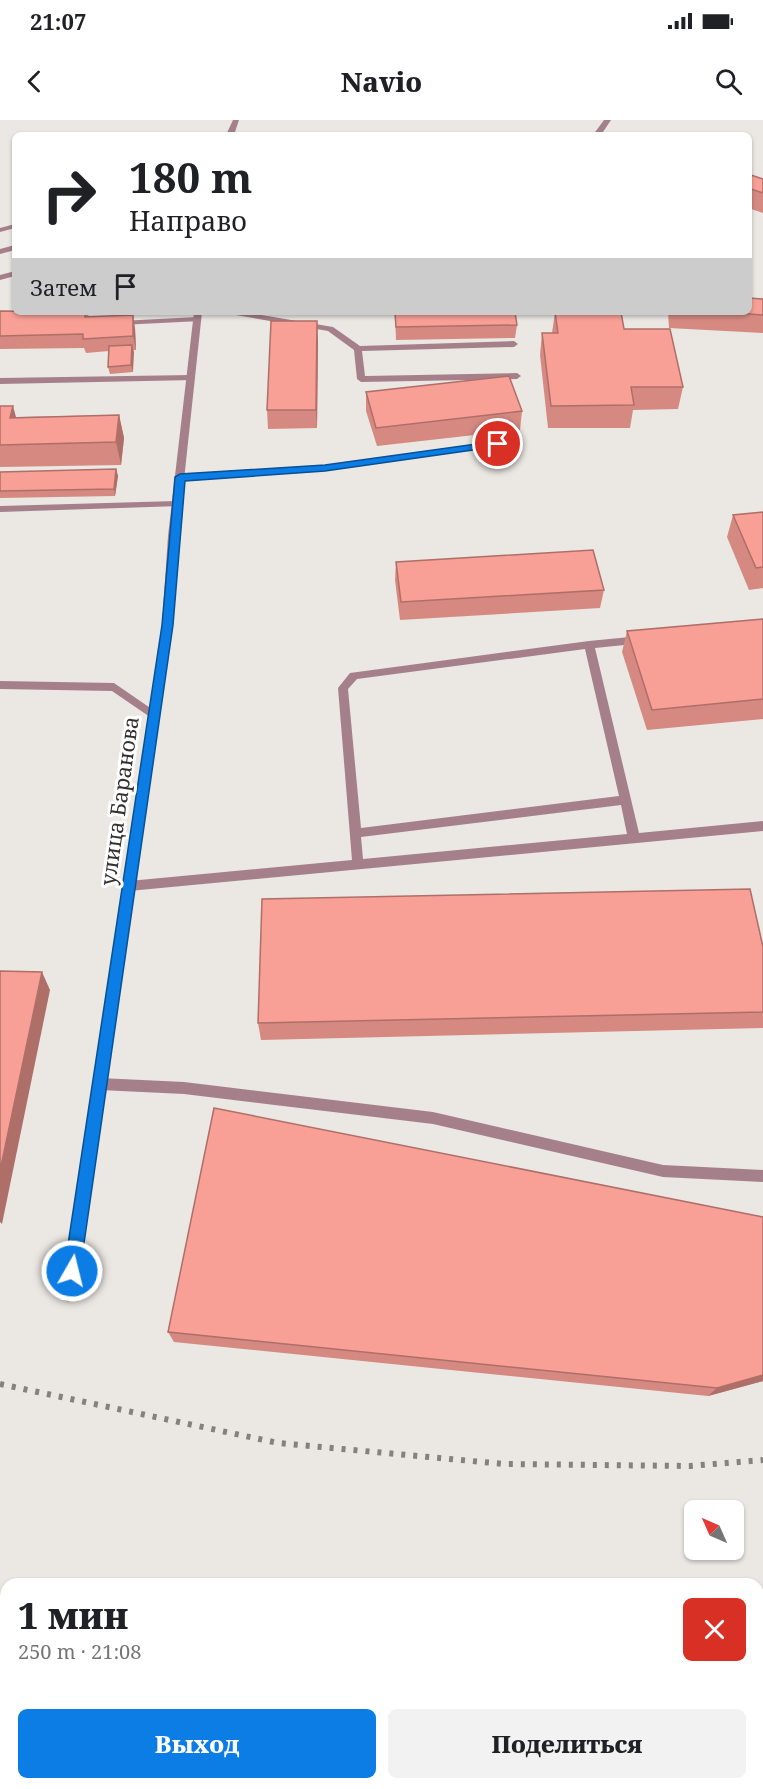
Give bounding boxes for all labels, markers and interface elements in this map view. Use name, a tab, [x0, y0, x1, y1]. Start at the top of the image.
text: 21:07	[30, 6, 86, 36]
text: Navio	[341, 63, 422, 100]
icon: back	[18, 65, 51, 98]
icon: search	[712, 65, 745, 98]
text: 180 m	[129, 148, 253, 205]
icon: right	[30, 156, 108, 234]
text: Направо	[129, 202, 247, 239]
icon: arrive	[109, 270, 142, 303]
text: Затем	[30, 272, 97, 302]
pin	[472, 418, 523, 469]
icon: arrive	[481, 427, 514, 460]
street label: улица Баранова	[93, 715, 145, 887]
position arrow	[40, 1239, 104, 1303]
north arrow	[684, 1500, 744, 1560]
map controls	[684, 1500, 744, 1560]
text: 1 мин	[18, 1591, 128, 1640]
button: close	[683, 1598, 746, 1661]
text: 250 m · 21:08	[18, 1638, 141, 1665]
button: Выход	[18, 1709, 376, 1778]
button: Поделиться	[388, 1709, 746, 1778]

